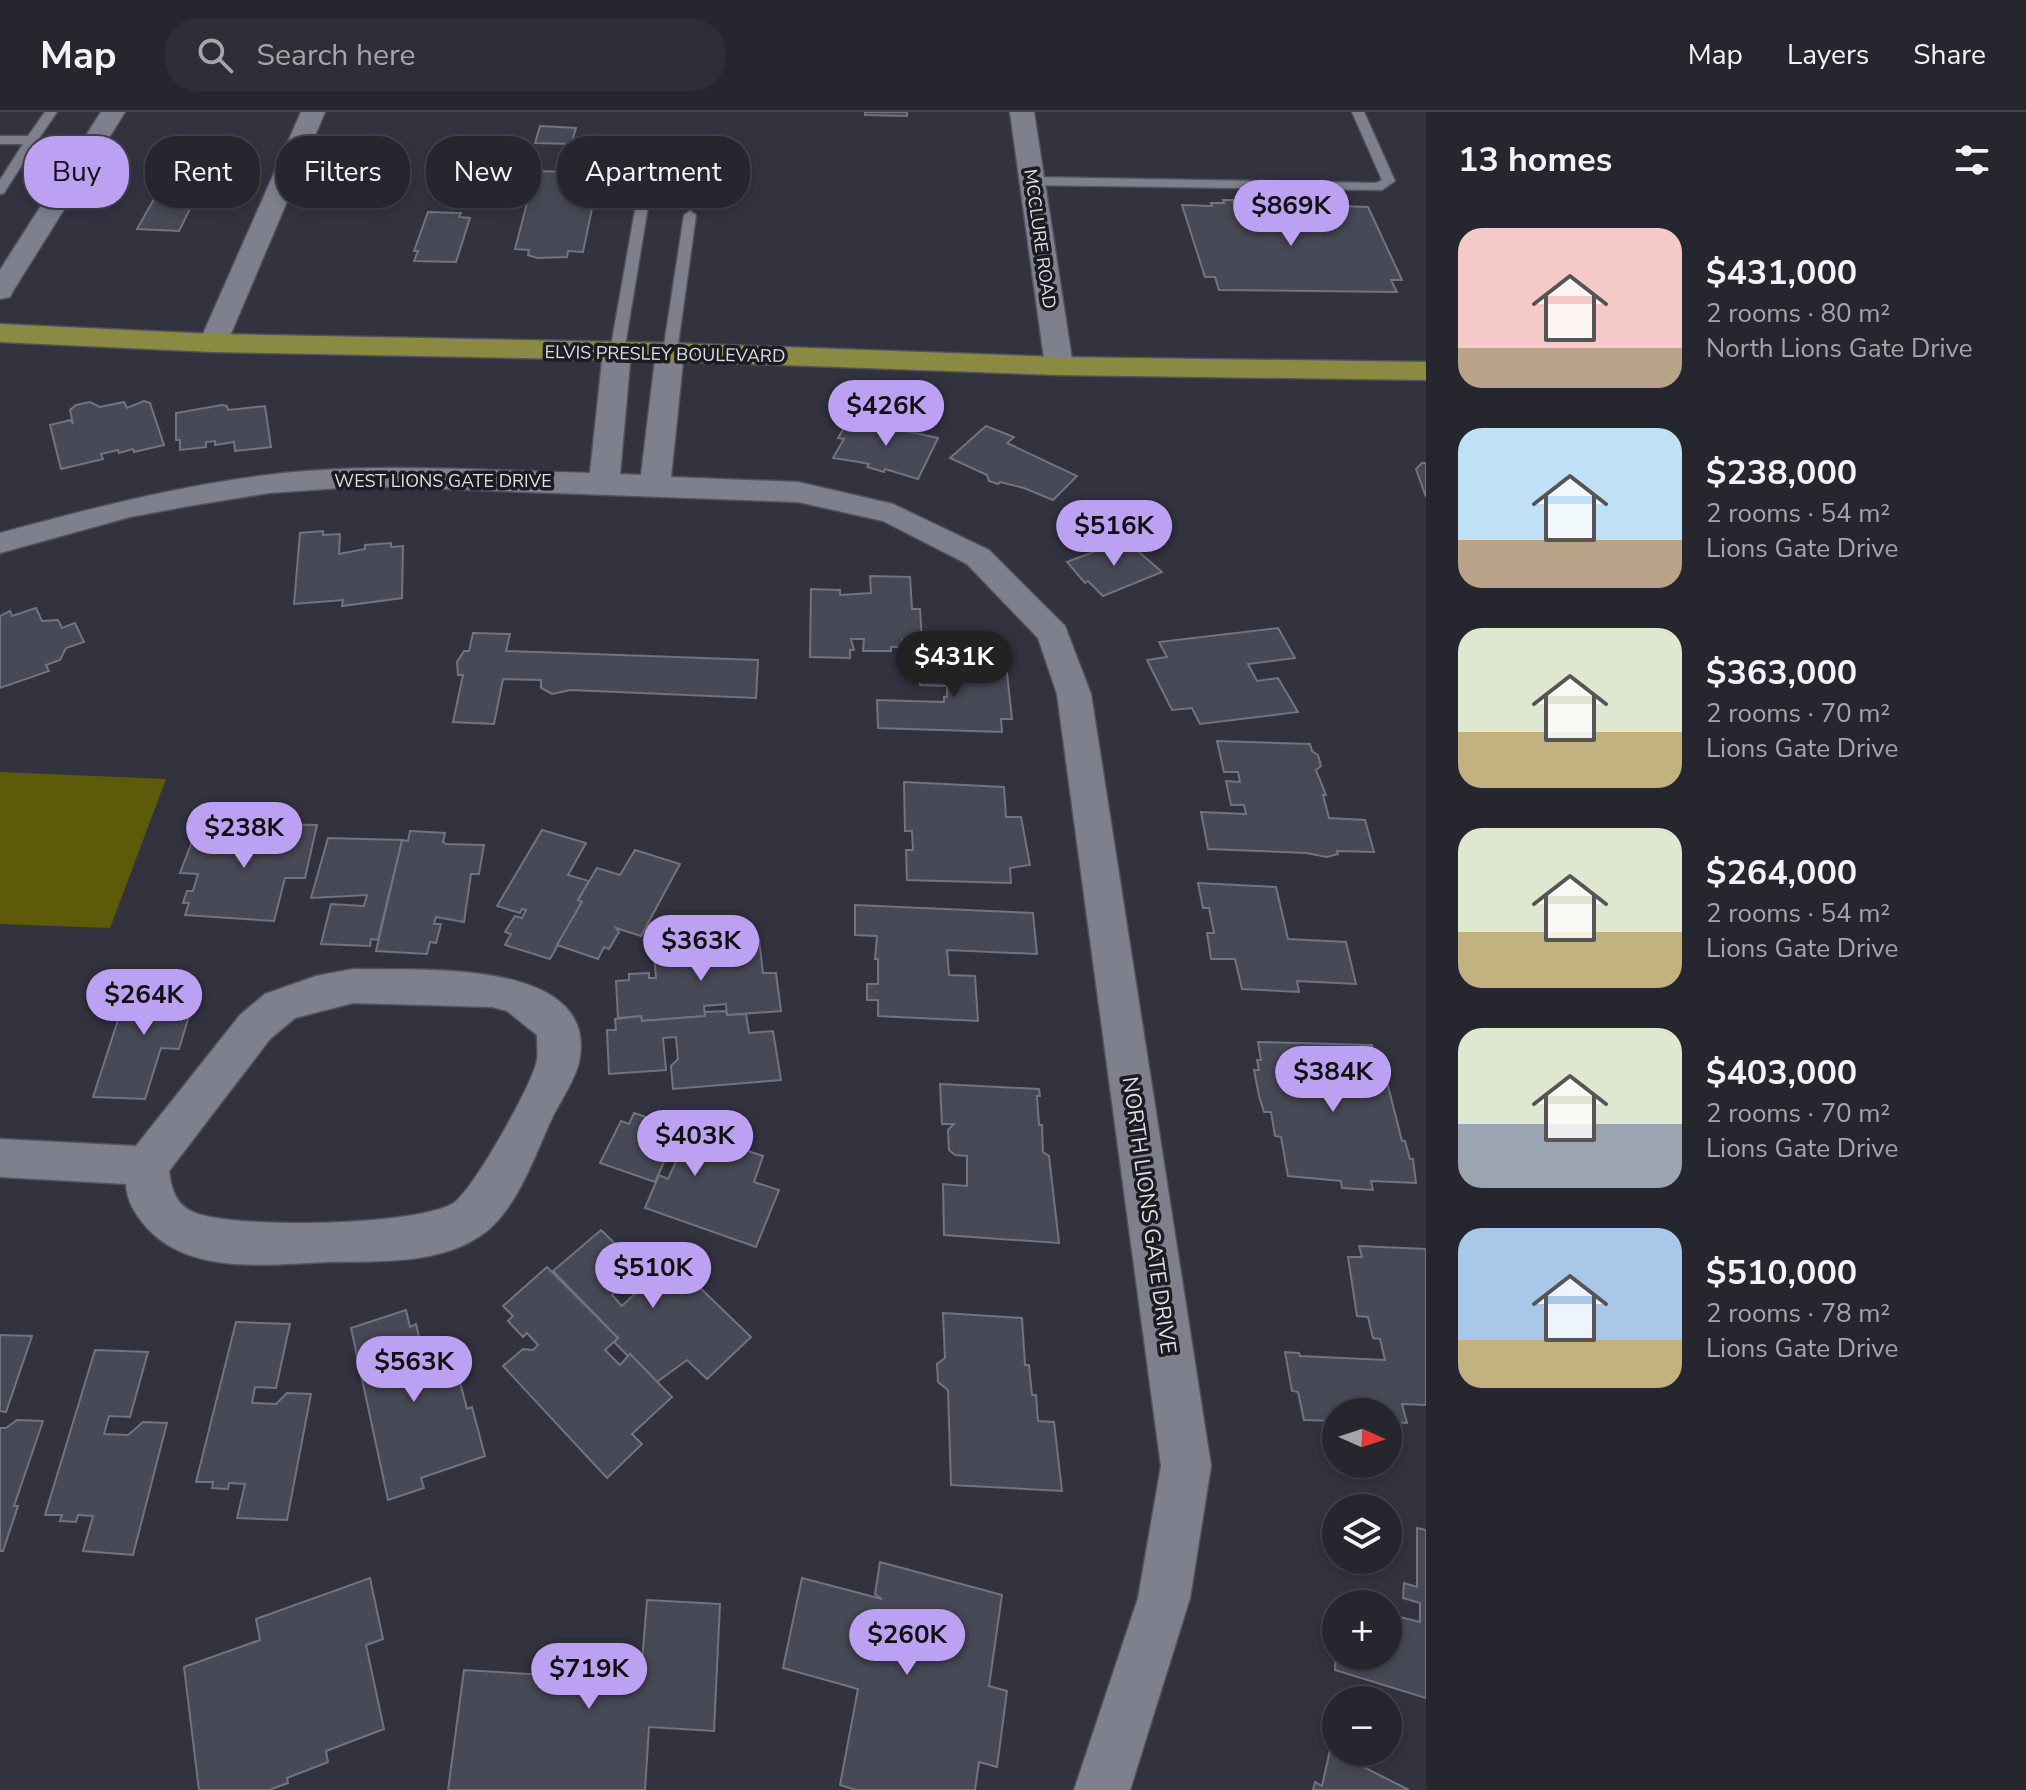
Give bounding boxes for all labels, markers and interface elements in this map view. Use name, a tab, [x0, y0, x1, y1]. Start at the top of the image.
search box	[165, 19, 725, 91]
text: Map	[40, 30, 117, 81]
icon: search	[193, 33, 237, 77]
text: Search here	[257, 35, 416, 76]
text: Map	[1688, 36, 1743, 74]
text: Layers	[1787, 36, 1869, 74]
text: Share	[1913, 36, 1986, 74]
chip: Buy	[24, 136, 129, 208]
chip: Rent	[145, 136, 260, 208]
chip: Filters	[276, 136, 410, 208]
chip: New	[426, 136, 541, 208]
chip: Apartment	[557, 136, 750, 208]
text: 13 homes	[1458, 137, 1612, 183]
icon: filters	[1950, 138, 1994, 182]
street label: MCCLURE ROAD	[1018, 168, 1062, 310]
pin: $869K	[1235, 180, 1347, 248]
text: $869K	[1251, 188, 1331, 223]
text: $431,000	[1706, 250, 1857, 296]
icon: home	[1522, 260, 1618, 356]
text: 2 rooms · 80 m²	[1706, 296, 1890, 331]
text: North Lions Gate Drive	[1706, 331, 1973, 366]
street label: ELVIS PRESLEY BOULEVARD	[544, 340, 786, 368]
pin: $426K	[830, 380, 942, 448]
text: $426K	[846, 388, 926, 423]
text: $238,000	[1706, 450, 1857, 496]
icon: home	[1522, 460, 1618, 556]
street label: WEST LIONS GATE DRIVE	[334, 469, 552, 493]
text: 2 rooms · 54 m²	[1706, 496, 1890, 531]
pin: $516K	[1058, 500, 1170, 568]
text: $516K	[1074, 508, 1154, 543]
text: Lions Gate Drive	[1706, 531, 1898, 566]
pin: $431K	[898, 631, 1010, 699]
text: $431K	[914, 639, 994, 674]
text: $363,000	[1706, 650, 1857, 696]
icon: home	[1522, 660, 1618, 756]
text: 2 rooms · 70 m²	[1706, 696, 1890, 731]
text: Lions Gate Drive	[1706, 731, 1898, 766]
pin: $238K	[188, 802, 300, 870]
text: $238K	[204, 810, 284, 845]
text: $264,000	[1706, 850, 1857, 896]
icon: home	[1522, 860, 1618, 956]
text: 2 rooms · 54 m²	[1706, 896, 1890, 931]
pin: $363K	[645, 915, 757, 983]
text: $363K	[661, 923, 741, 958]
text: Lions Gate Drive	[1706, 931, 1898, 966]
pin: $264K	[88, 969, 200, 1037]
text: $264K	[104, 977, 184, 1012]
pin: $384K	[1277, 1046, 1389, 1114]
text: $403,000	[1706, 1050, 1857, 1096]
text: $384K	[1293, 1054, 1373, 1089]
icon: home	[1522, 1060, 1618, 1156]
street label: NORTH LIONS GATE DRIVE	[1115, 1075, 1183, 1356]
text: 2 rooms · 70 m²	[1706, 1096, 1890, 1131]
pin: $403K	[639, 1110, 751, 1178]
text: $403K	[655, 1118, 735, 1153]
text: Lions Gate Drive	[1706, 1131, 1898, 1166]
pin: $510K	[597, 1242, 709, 1310]
text: $510K	[613, 1250, 693, 1285]
text: $510,000	[1706, 1250, 1857, 1296]
icon: home	[1522, 1260, 1618, 1356]
text: 2 rooms · 78 m²	[1706, 1296, 1890, 1331]
text: Lions Gate Drive	[1706, 1331, 1898, 1366]
pin: $563K	[358, 1336, 470, 1404]
text: $563K	[374, 1344, 454, 1379]
north arrow	[1322, 1398, 1402, 1478]
map controls	[1322, 1398, 1402, 1766]
button: layers	[1322, 1494, 1402, 1574]
button: +	[1322, 1590, 1402, 1670]
pin: $260K	[851, 1609, 963, 1677]
text: $260K	[867, 1617, 947, 1652]
pin: $719K	[533, 1643, 645, 1711]
text: $719K	[549, 1651, 629, 1686]
button: −	[1322, 1686, 1402, 1766]

